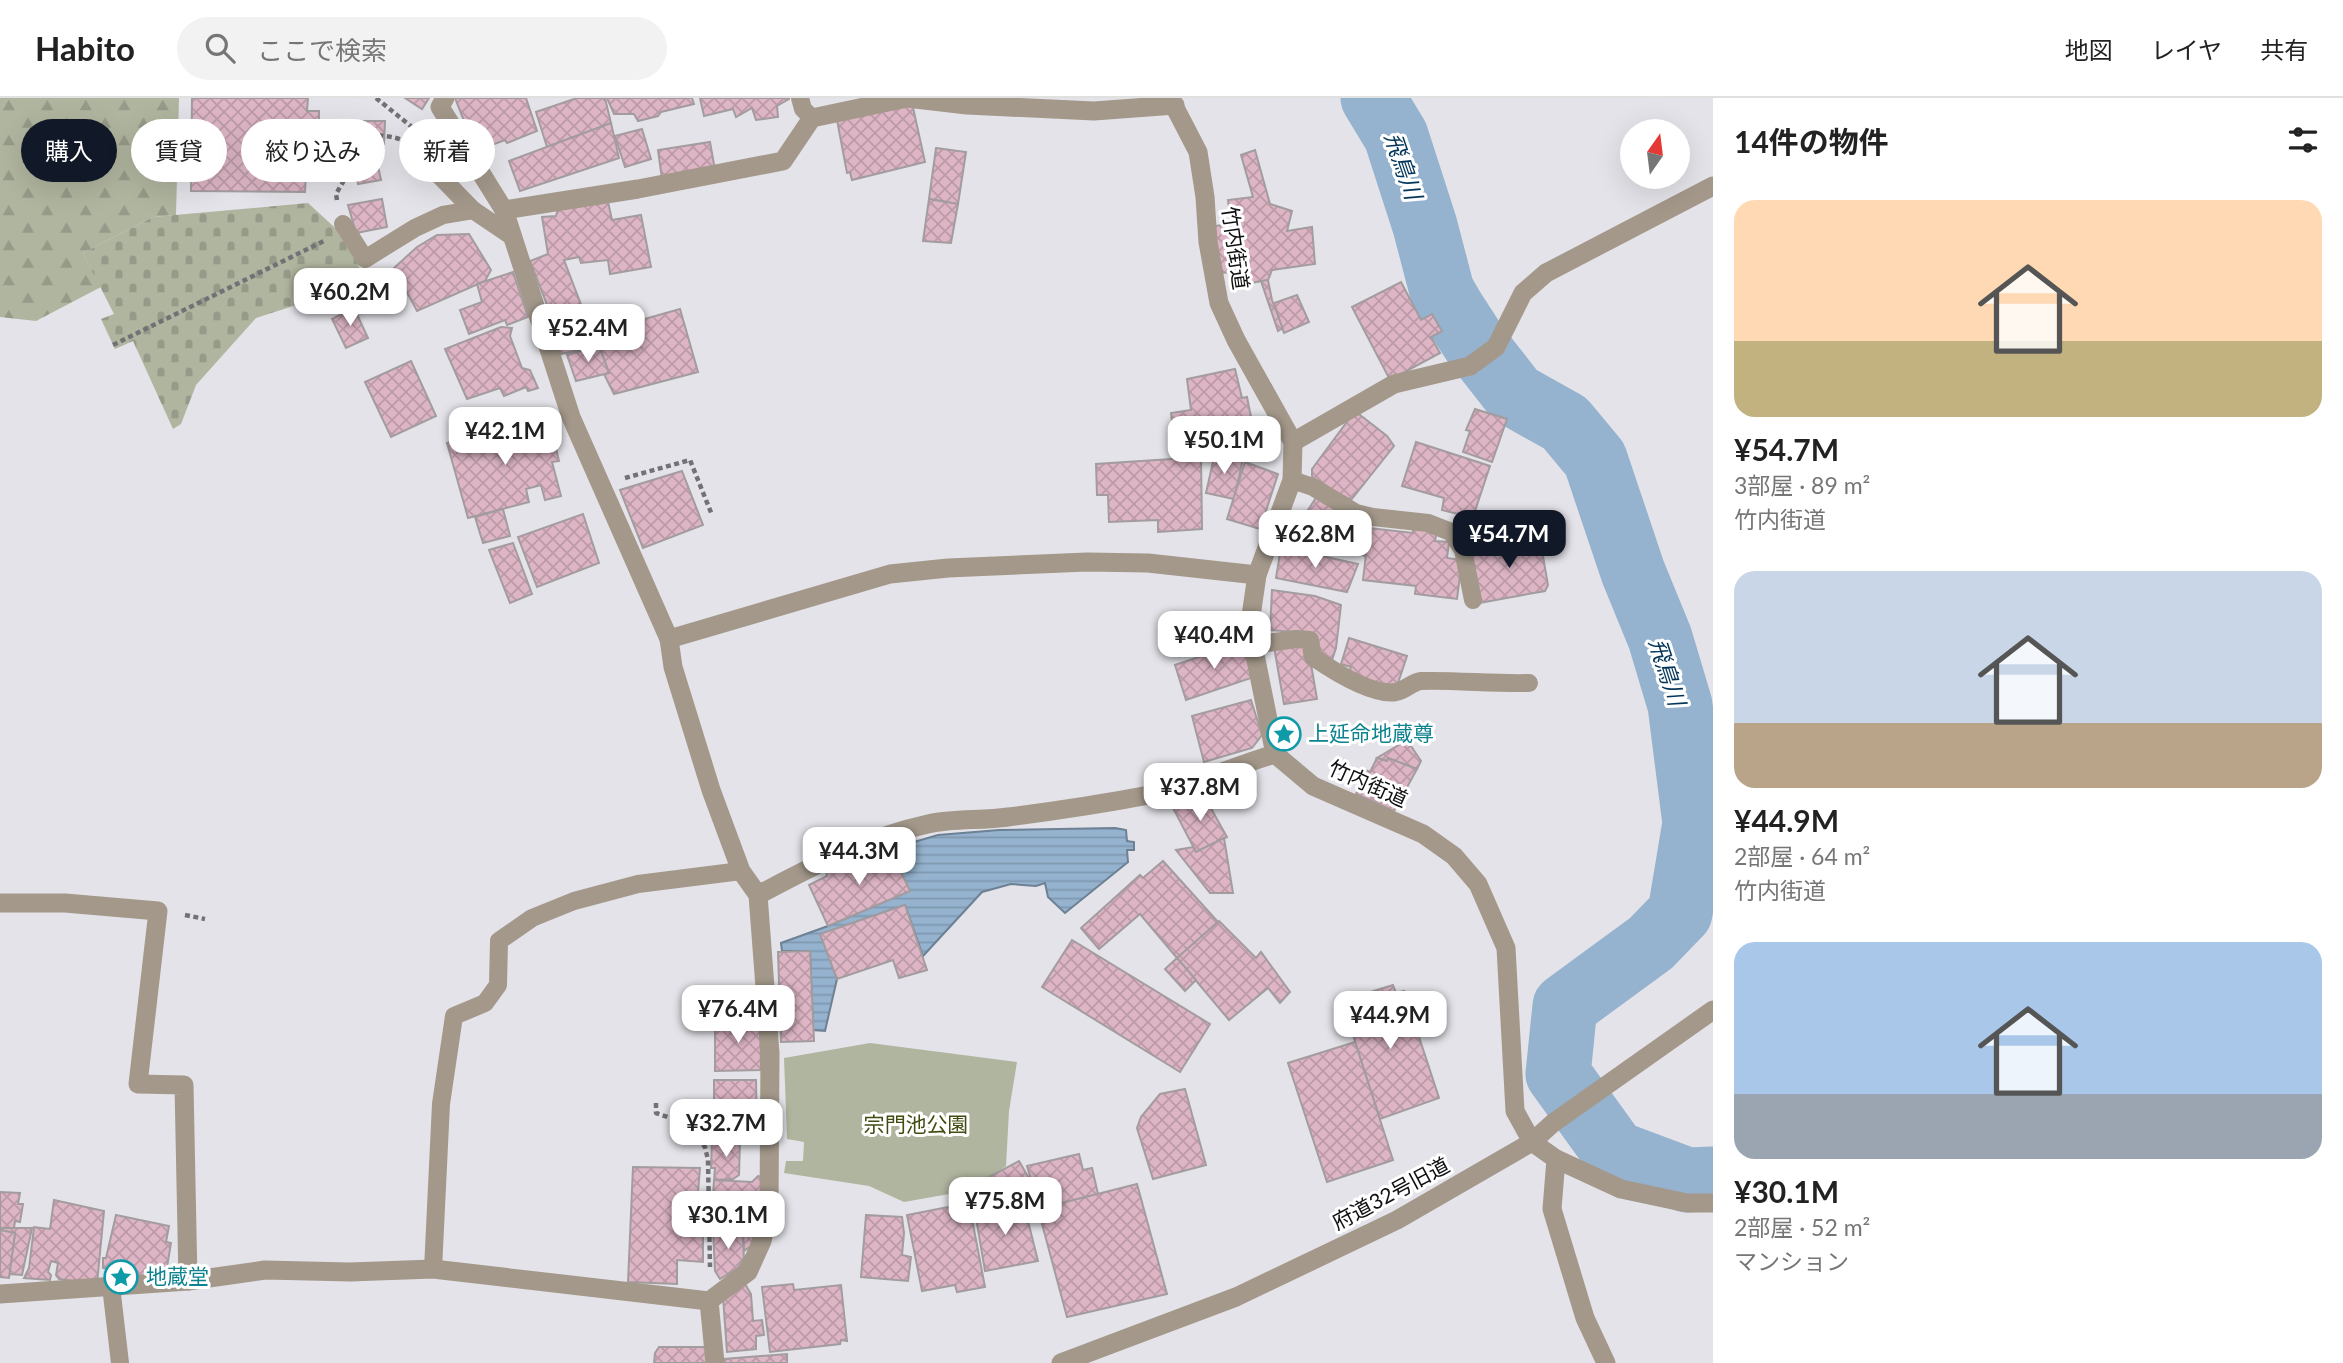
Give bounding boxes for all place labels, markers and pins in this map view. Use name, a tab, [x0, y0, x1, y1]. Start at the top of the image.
pin: ¥60.2M	[293, 268, 407, 328]
pin: ¥52.4M	[531, 304, 645, 364]
pin: ¥42.1M	[448, 408, 562, 467]
pin: ¥50.1M	[1167, 416, 1281, 476]
pin: ¥62.8M	[1258, 510, 1372, 570]
pin: ¥54.7M	[1452, 510, 1566, 570]
pin: ¥40.4M	[1157, 612, 1271, 671]
place icon: 上延命地蔵尊	[1265, 715, 1303, 753]
place label: 上延命地蔵尊	[1308, 720, 1434, 745]
pin: ¥37.8M	[1143, 764, 1257, 823]
pin: ¥44.3M	[802, 828, 916, 887]
pin: ¥76.4M	[681, 986, 795, 1045]
pin: ¥44.9M	[1333, 992, 1447, 1051]
pin: ¥32.7M	[669, 1100, 783, 1159]
pin: ¥75.8M	[948, 1178, 1062, 1237]
pin: ¥30.1M	[671, 1192, 785, 1251]
place icon: 地蔵堂	[102, 1258, 140, 1296]
place label: 地蔵堂	[146, 1263, 209, 1288]

